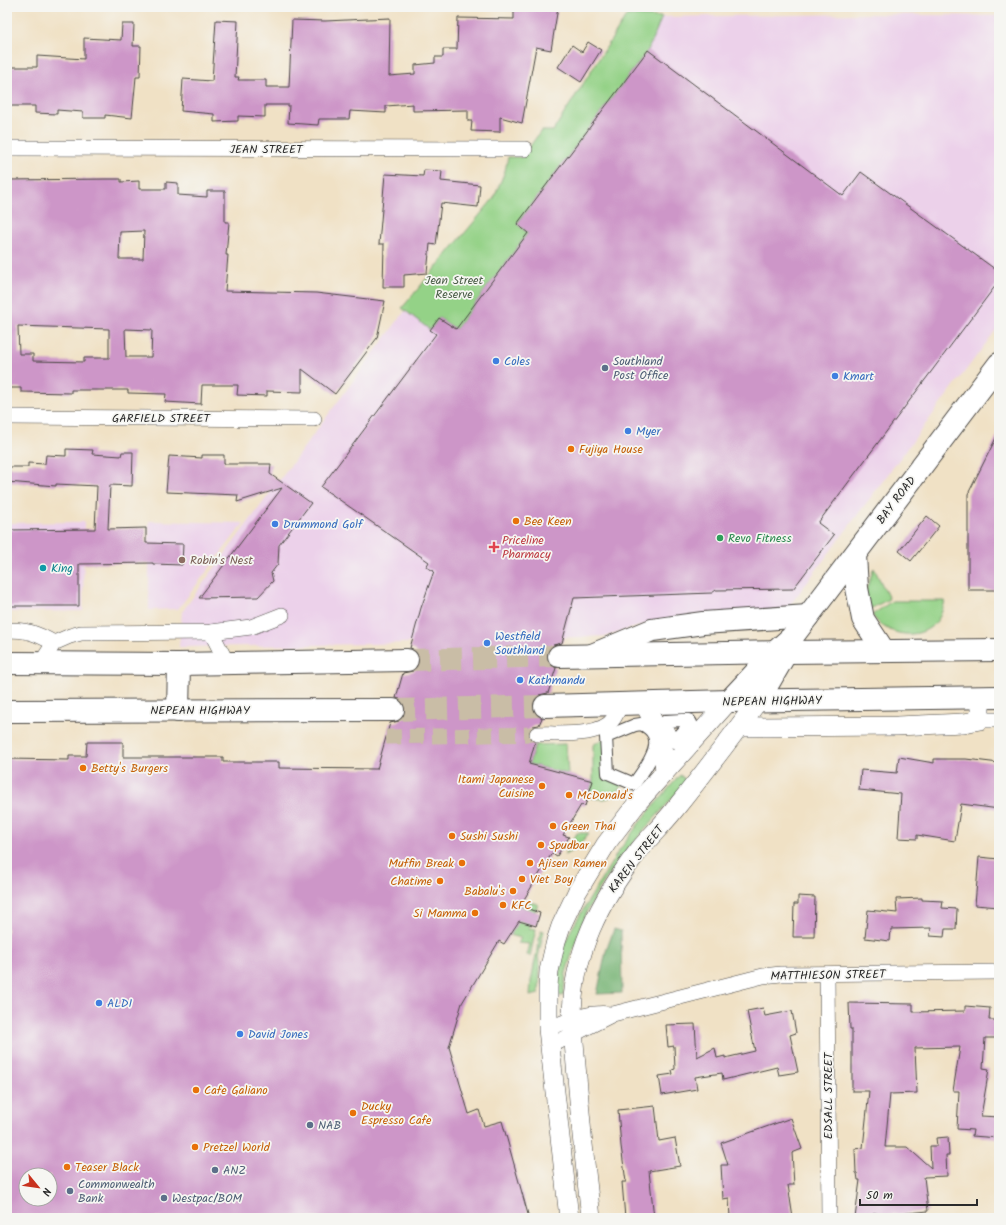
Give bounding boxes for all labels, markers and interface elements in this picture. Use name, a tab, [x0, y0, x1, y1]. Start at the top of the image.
street label: JEAN STREET	[229, 140, 304, 159]
park label: Jean Street Reserve	[425, 271, 483, 304]
place label: Coles	[504, 352, 530, 371]
place label: Southland Post Office	[613, 352, 669, 385]
marker: Coles	[491, 356, 501, 366]
marker: Southland Post Office	[600, 363, 610, 373]
place label: Kmart	[843, 367, 874, 386]
marker: Kmart	[830, 371, 840, 381]
street label: GARFIELD STREET	[112, 409, 212, 428]
place label: Myer	[636, 422, 661, 441]
marker: Myer	[623, 426, 633, 436]
place label: Fujiya House	[579, 440, 643, 459]
marker: Fujiya House	[566, 444, 576, 454]
street label: BAY ROAD	[872, 472, 921, 528]
place label: Bee Keen	[524, 512, 572, 531]
place label: Drummond Golf	[283, 515, 364, 534]
marker: Bee Keen	[511, 516, 521, 526]
marker: Drummond Golf	[270, 519, 280, 529]
place label: Revo Fitness	[728, 529, 792, 548]
place label: Priceline Pharmacy	[502, 531, 551, 564]
marker: Revo Fitness	[715, 533, 725, 543]
marker: Priceline Pharmacy	[489, 542, 499, 552]
place label: Robin's Nest	[190, 551, 253, 570]
marker: Robin's Nest	[177, 555, 187, 565]
place label: King	[51, 559, 73, 578]
marker: King	[38, 563, 48, 573]
place label: Westfield Southland	[495, 627, 546, 660]
marker: Westfield Southland	[482, 638, 492, 648]
place label: Kathmandu	[528, 671, 585, 690]
marker: Kathmandu	[515, 675, 525, 685]
street label: NEPEAN HIGHWAY	[722, 691, 823, 712]
street label: NEPEAN HIGHWAY	[150, 701, 251, 720]
place label: Betty's Burgers	[91, 759, 168, 778]
marker: Betty's Burgers	[78, 763, 88, 773]
place label: Itami Japanese Cuisine	[458, 770, 535, 803]
marker: Itami Japanese Cuisine	[537, 781, 547, 791]
place label: McDonald's	[577, 786, 633, 805]
marker: McDonald's	[564, 790, 574, 800]
place label: Green Thai	[561, 817, 617, 836]
street label: KAREN STREET	[604, 820, 670, 897]
marker: Green Thai	[548, 821, 558, 831]
place label: Sushi Sushi	[460, 827, 519, 846]
marker: Sushi Sushi	[447, 831, 457, 841]
place label: Spudbar	[549, 836, 590, 855]
marker: Spudbar	[536, 840, 546, 850]
place label: Muffin Break	[388, 854, 454, 873]
place label: Ajisen Ramen	[538, 854, 607, 873]
marker: Muffin Break	[457, 858, 467, 868]
marker: Ajisen Ramen	[525, 858, 535, 868]
place label: Viet Boy	[530, 870, 573, 889]
place label: Chatime	[390, 872, 433, 891]
marker: Viet Boy	[517, 874, 527, 884]
marker: Chatime	[435, 876, 445, 886]
place label: Babalu's	[464, 882, 505, 901]
marker: Babalu's	[508, 886, 518, 896]
place label: KFC	[511, 896, 532, 915]
marker: KFC	[498, 900, 508, 910]
place label: Si Mamma	[413, 904, 467, 923]
marker: Si Mamma	[470, 908, 480, 918]
street label: MATTHIESON STREET	[770, 965, 887, 986]
place label: ALDI	[107, 994, 133, 1013]
marker: ALDI	[94, 998, 104, 1008]
place label: David Jones	[248, 1025, 308, 1044]
marker: David Jones	[235, 1029, 245, 1039]
street label: EDSALL STREET	[819, 1051, 838, 1139]
place label: Cafe Galiano	[204, 1081, 268, 1100]
marker: Cafe Galiano	[191, 1085, 201, 1095]
place label: Ducky Espresso Cafe	[361, 1097, 432, 1130]
marker: Ducky Espresso Cafe	[348, 1108, 358, 1118]
place label: NAB	[318, 1116, 341, 1135]
marker: NAB	[305, 1120, 315, 1130]
place label: Pretzel World	[203, 1138, 271, 1157]
marker: Pretzel World	[190, 1142, 200, 1152]
place label: Teaser Black	[75, 1158, 139, 1177]
place label: ANZ	[223, 1161, 246, 1180]
marker: Teaser Black	[62, 1162, 72, 1172]
marker: ANZ	[210, 1165, 220, 1175]
north arrow	[18, 1167, 58, 1207]
place label: Commonwealth Bank	[78, 1175, 155, 1208]
scale bar	[860, 1181, 977, 1207]
text: N	[36, 1184, 55, 1199]
marker: Commonwealth Bank	[65, 1186, 75, 1196]
text: 50 m	[866, 1186, 893, 1205]
place label: Westpac/BOM	[172, 1189, 242, 1208]
marker: Westpac/BOM	[159, 1193, 169, 1203]

